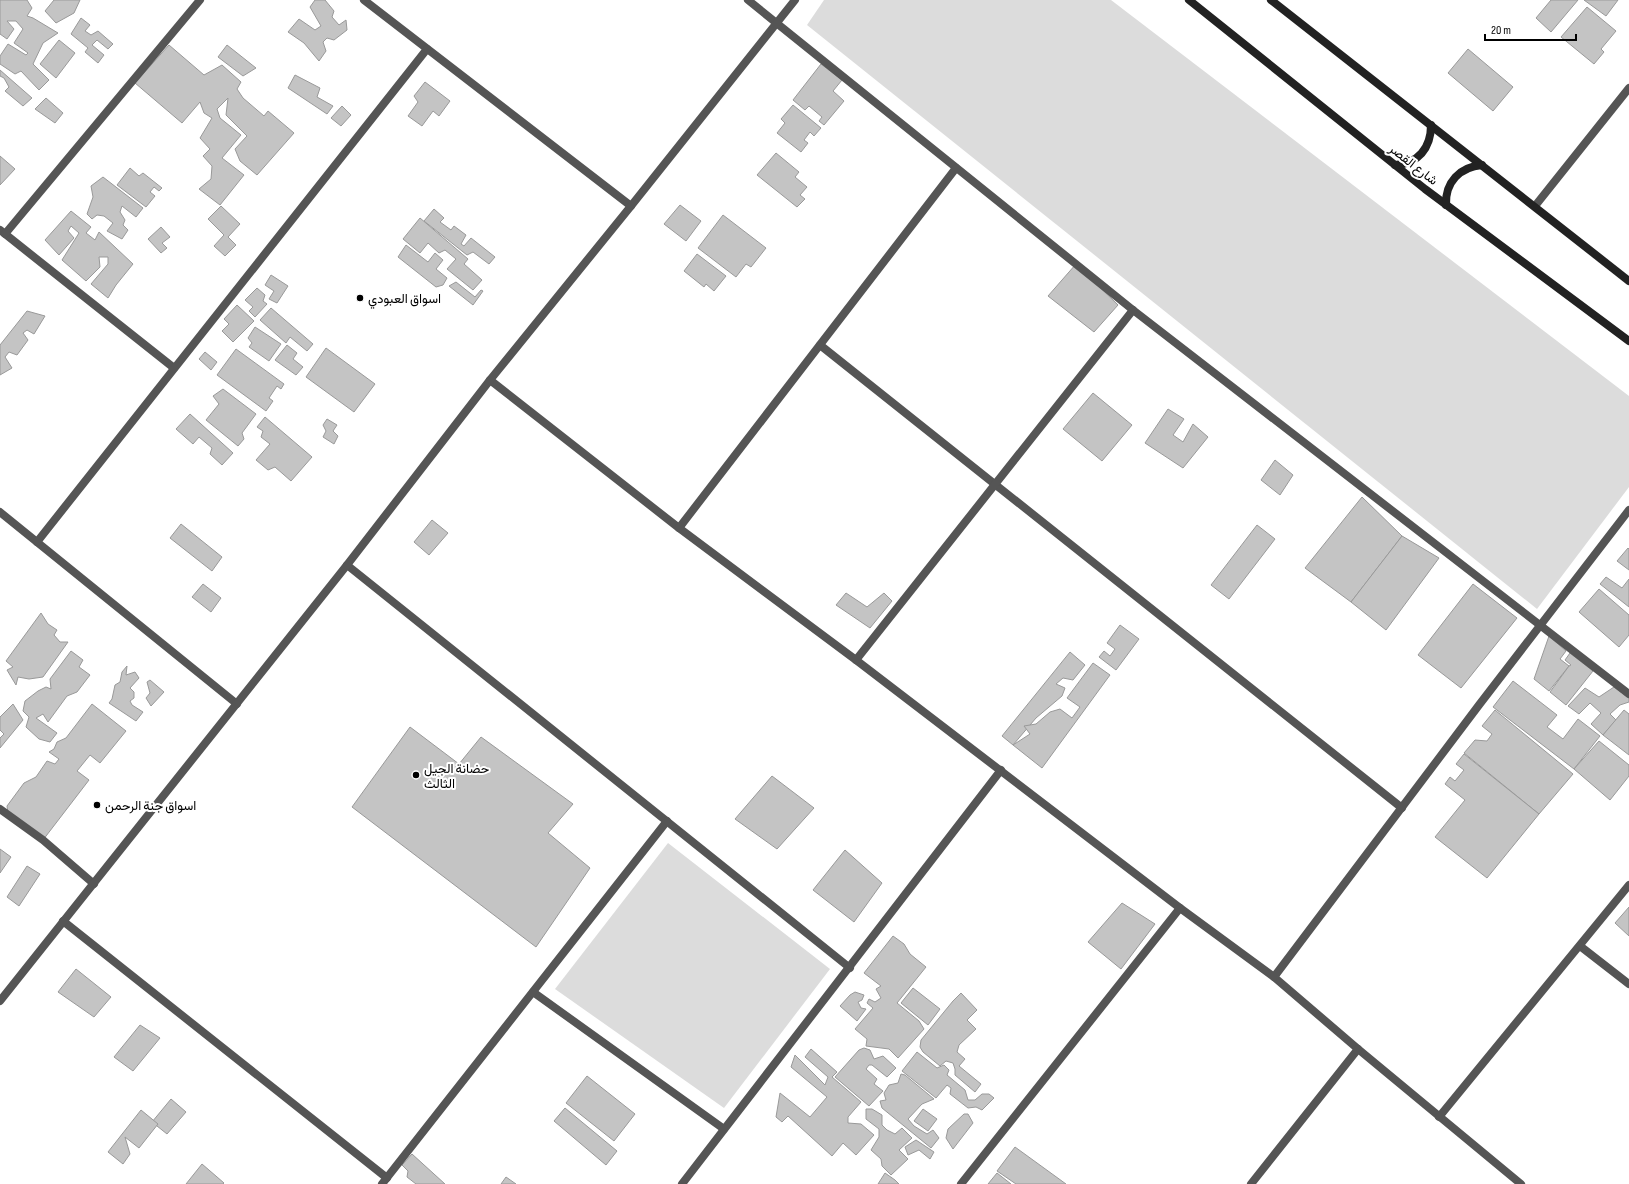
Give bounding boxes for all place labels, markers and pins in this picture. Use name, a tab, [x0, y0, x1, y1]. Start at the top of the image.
place label: اسواق العبودي	[368, 291, 441, 309]
marker: اسواق العبودي	[355, 293, 365, 303]
place label: حضانة الجيل الثالث	[424, 761, 490, 792]
marker: حضانة الجيل الثالث	[411, 770, 421, 780]
place label: اسواق جنة الرحمن	[105, 798, 196, 814]
marker: اسواق جنة الرحمن	[92, 800, 102, 810]

